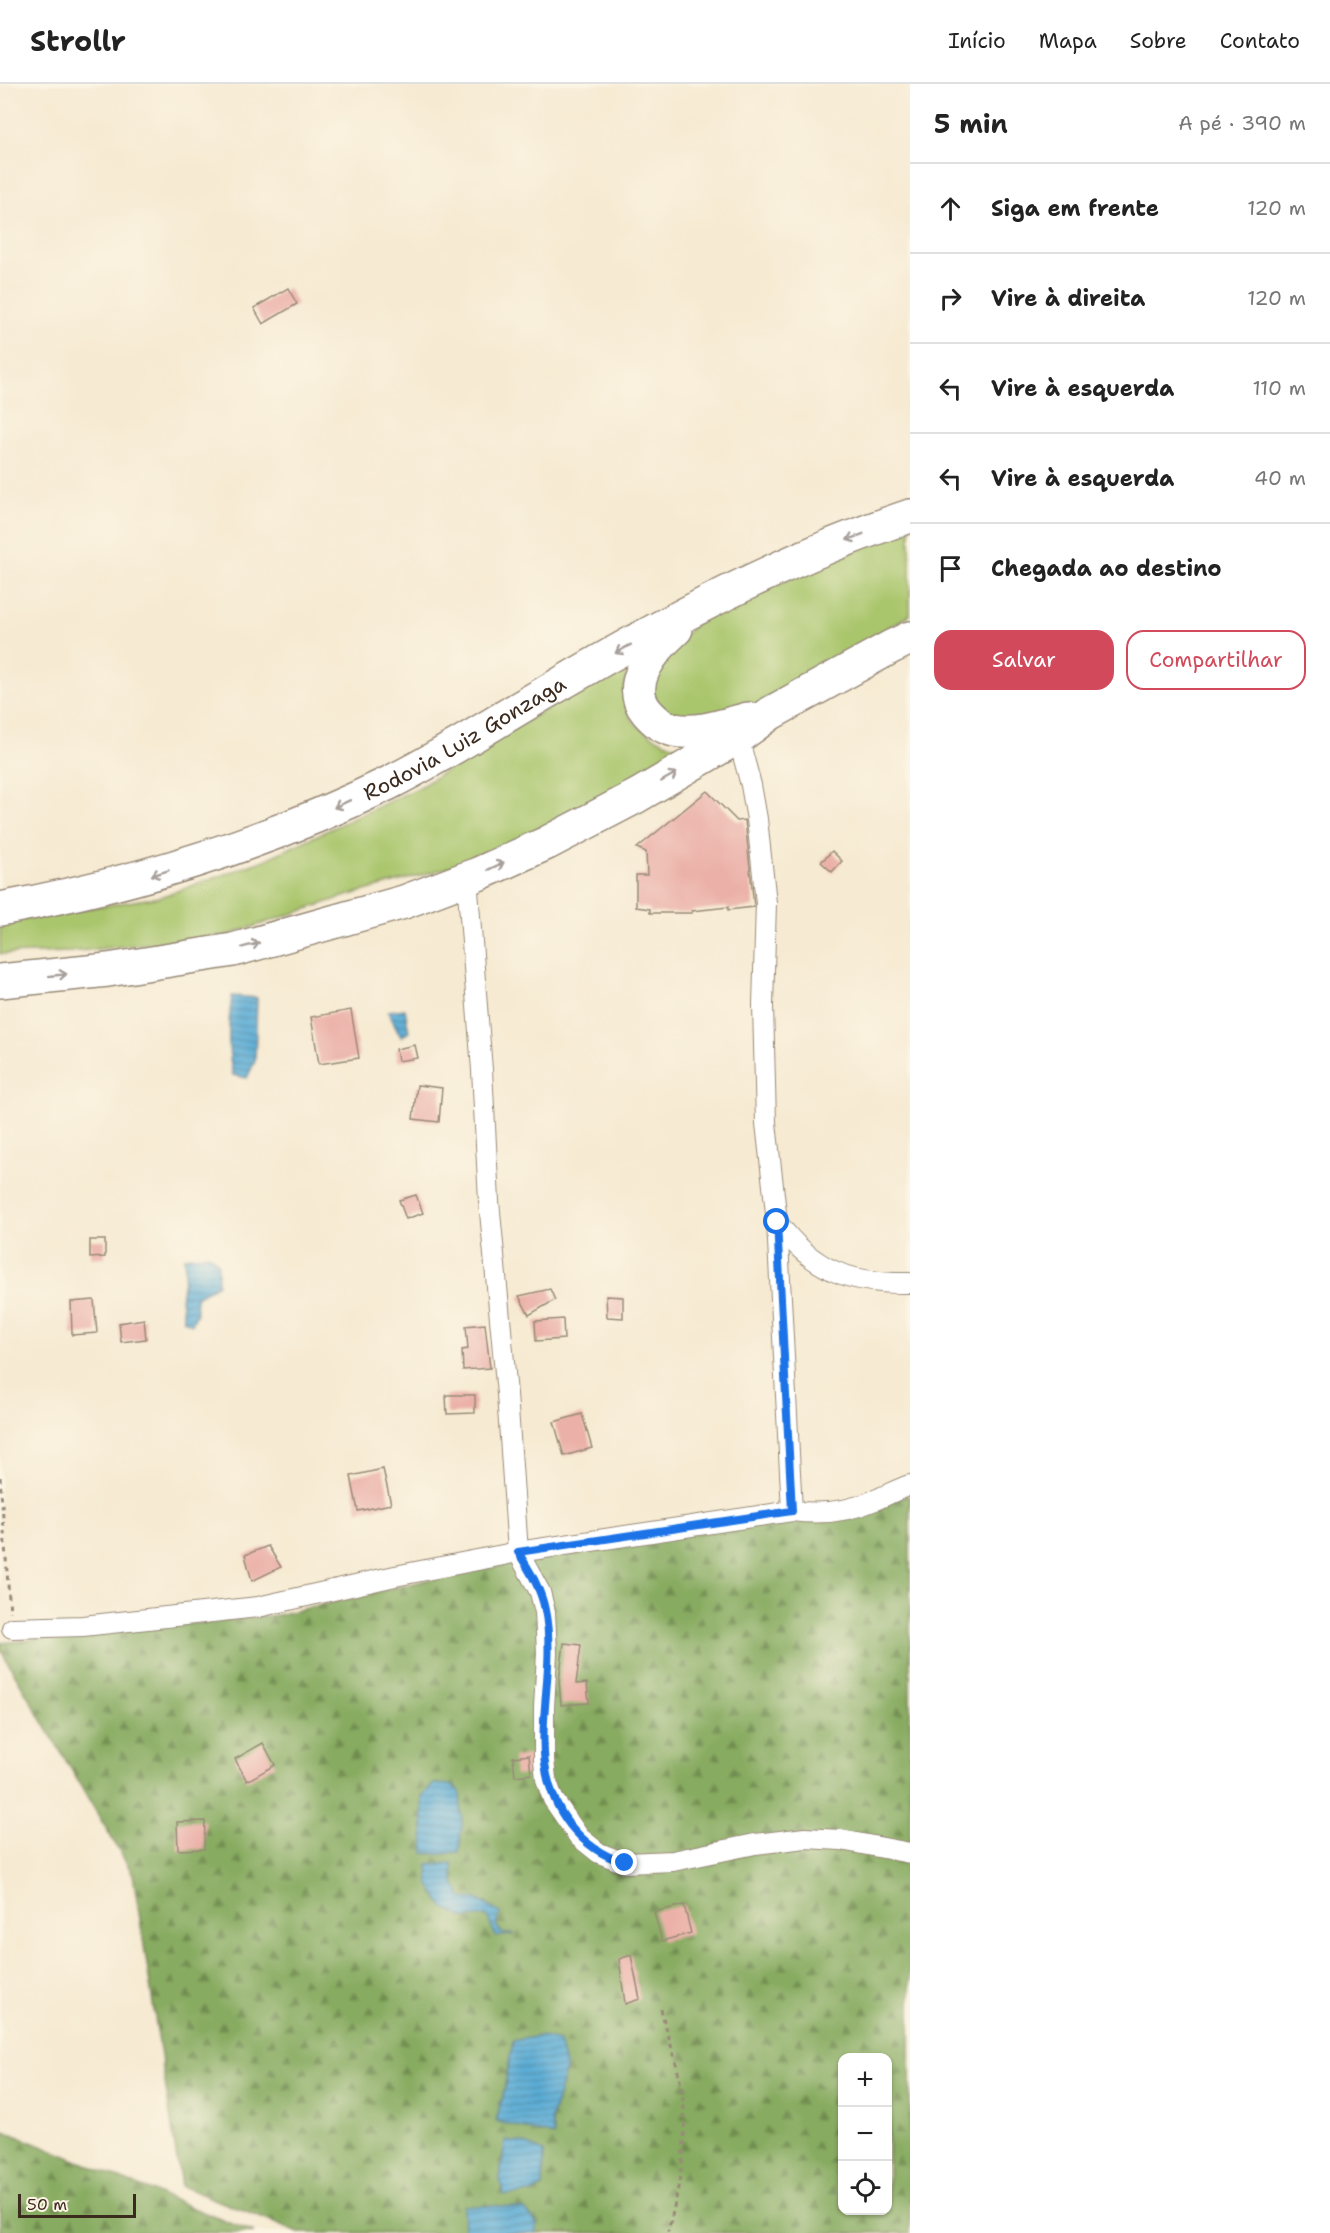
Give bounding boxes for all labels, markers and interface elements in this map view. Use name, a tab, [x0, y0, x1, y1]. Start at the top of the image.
text: Strollr	[30, 22, 126, 60]
text: Início	[948, 27, 1006, 55]
text: Mapa	[1039, 27, 1097, 55]
text: Sobre	[1130, 27, 1187, 55]
text: Contato	[1220, 27, 1300, 55]
text: 5 min	[934, 106, 1008, 141]
text: A pé · 390 m	[1178, 110, 1306, 136]
icon: ahead	[934, 192, 967, 225]
text: Siga em frente	[991, 194, 1159, 223]
text: 120 m	[1247, 195, 1306, 221]
icon: right	[934, 282, 967, 315]
text: Vire à direita	[991, 284, 1145, 313]
text: 120 m	[1247, 285, 1306, 311]
icon: left	[934, 372, 967, 405]
text: Vire à esquerda	[991, 374, 1174, 403]
text: 110 m	[1252, 375, 1306, 401]
icon: left	[934, 462, 967, 495]
text: Vire à esquerda	[991, 464, 1174, 493]
text: 40 m	[1254, 465, 1306, 491]
one-way arrow	[847, 532, 865, 543]
icon: arrive	[934, 552, 967, 585]
text: Chegada ao destino	[991, 554, 1222, 583]
button: Salvar	[934, 630, 1114, 690]
button: Compartilhar	[1126, 630, 1306, 690]
one-way arrow	[615, 644, 633, 655]
street label: Rodovia Luiz Gonzaga	[359, 670, 571, 807]
one-way arrow	[660, 771, 677, 783]
one-way arrow	[334, 799, 352, 810]
one-way arrow	[486, 860, 504, 871]
one-way arrow	[151, 868, 170, 879]
one-way arrow	[241, 939, 260, 951]
one-way arrow	[48, 969, 68, 980]
route start	[763, 1208, 789, 1234]
route end	[611, 1849, 637, 1875]
map controls	[838, 2053, 892, 2215]
button: +	[838, 2053, 892, 2107]
button: −	[838, 2107, 892, 2161]
button: locate	[838, 2161, 892, 2215]
scale bar	[18, 2191, 136, 2218]
text: 50 m	[27, 2194, 67, 2215]

